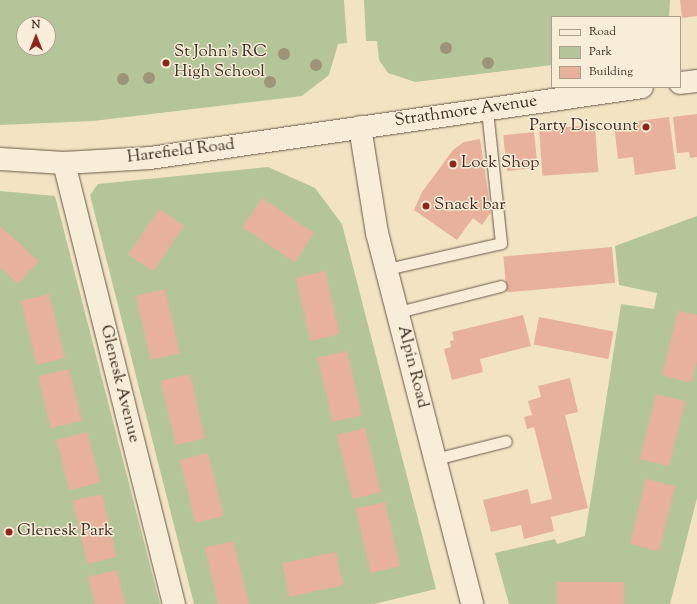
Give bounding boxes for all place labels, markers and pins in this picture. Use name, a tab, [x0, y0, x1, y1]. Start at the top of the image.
place label: St John's RC High School	[174, 43, 267, 83]
marker: St John's RC High School	[161, 58, 171, 68]
place label: Party Discount	[529, 117, 638, 137]
marker: Party Discount	[641, 122, 651, 132]
place label: Lock Shop	[461, 154, 540, 174]
marker: Lock Shop	[448, 159, 458, 169]
place label: Snack bar	[434, 196, 506, 216]
marker: Snack bar	[421, 201, 431, 211]
place label: Glenesk Park	[17, 522, 113, 542]
marker: Glenesk Park	[4, 527, 14, 537]

